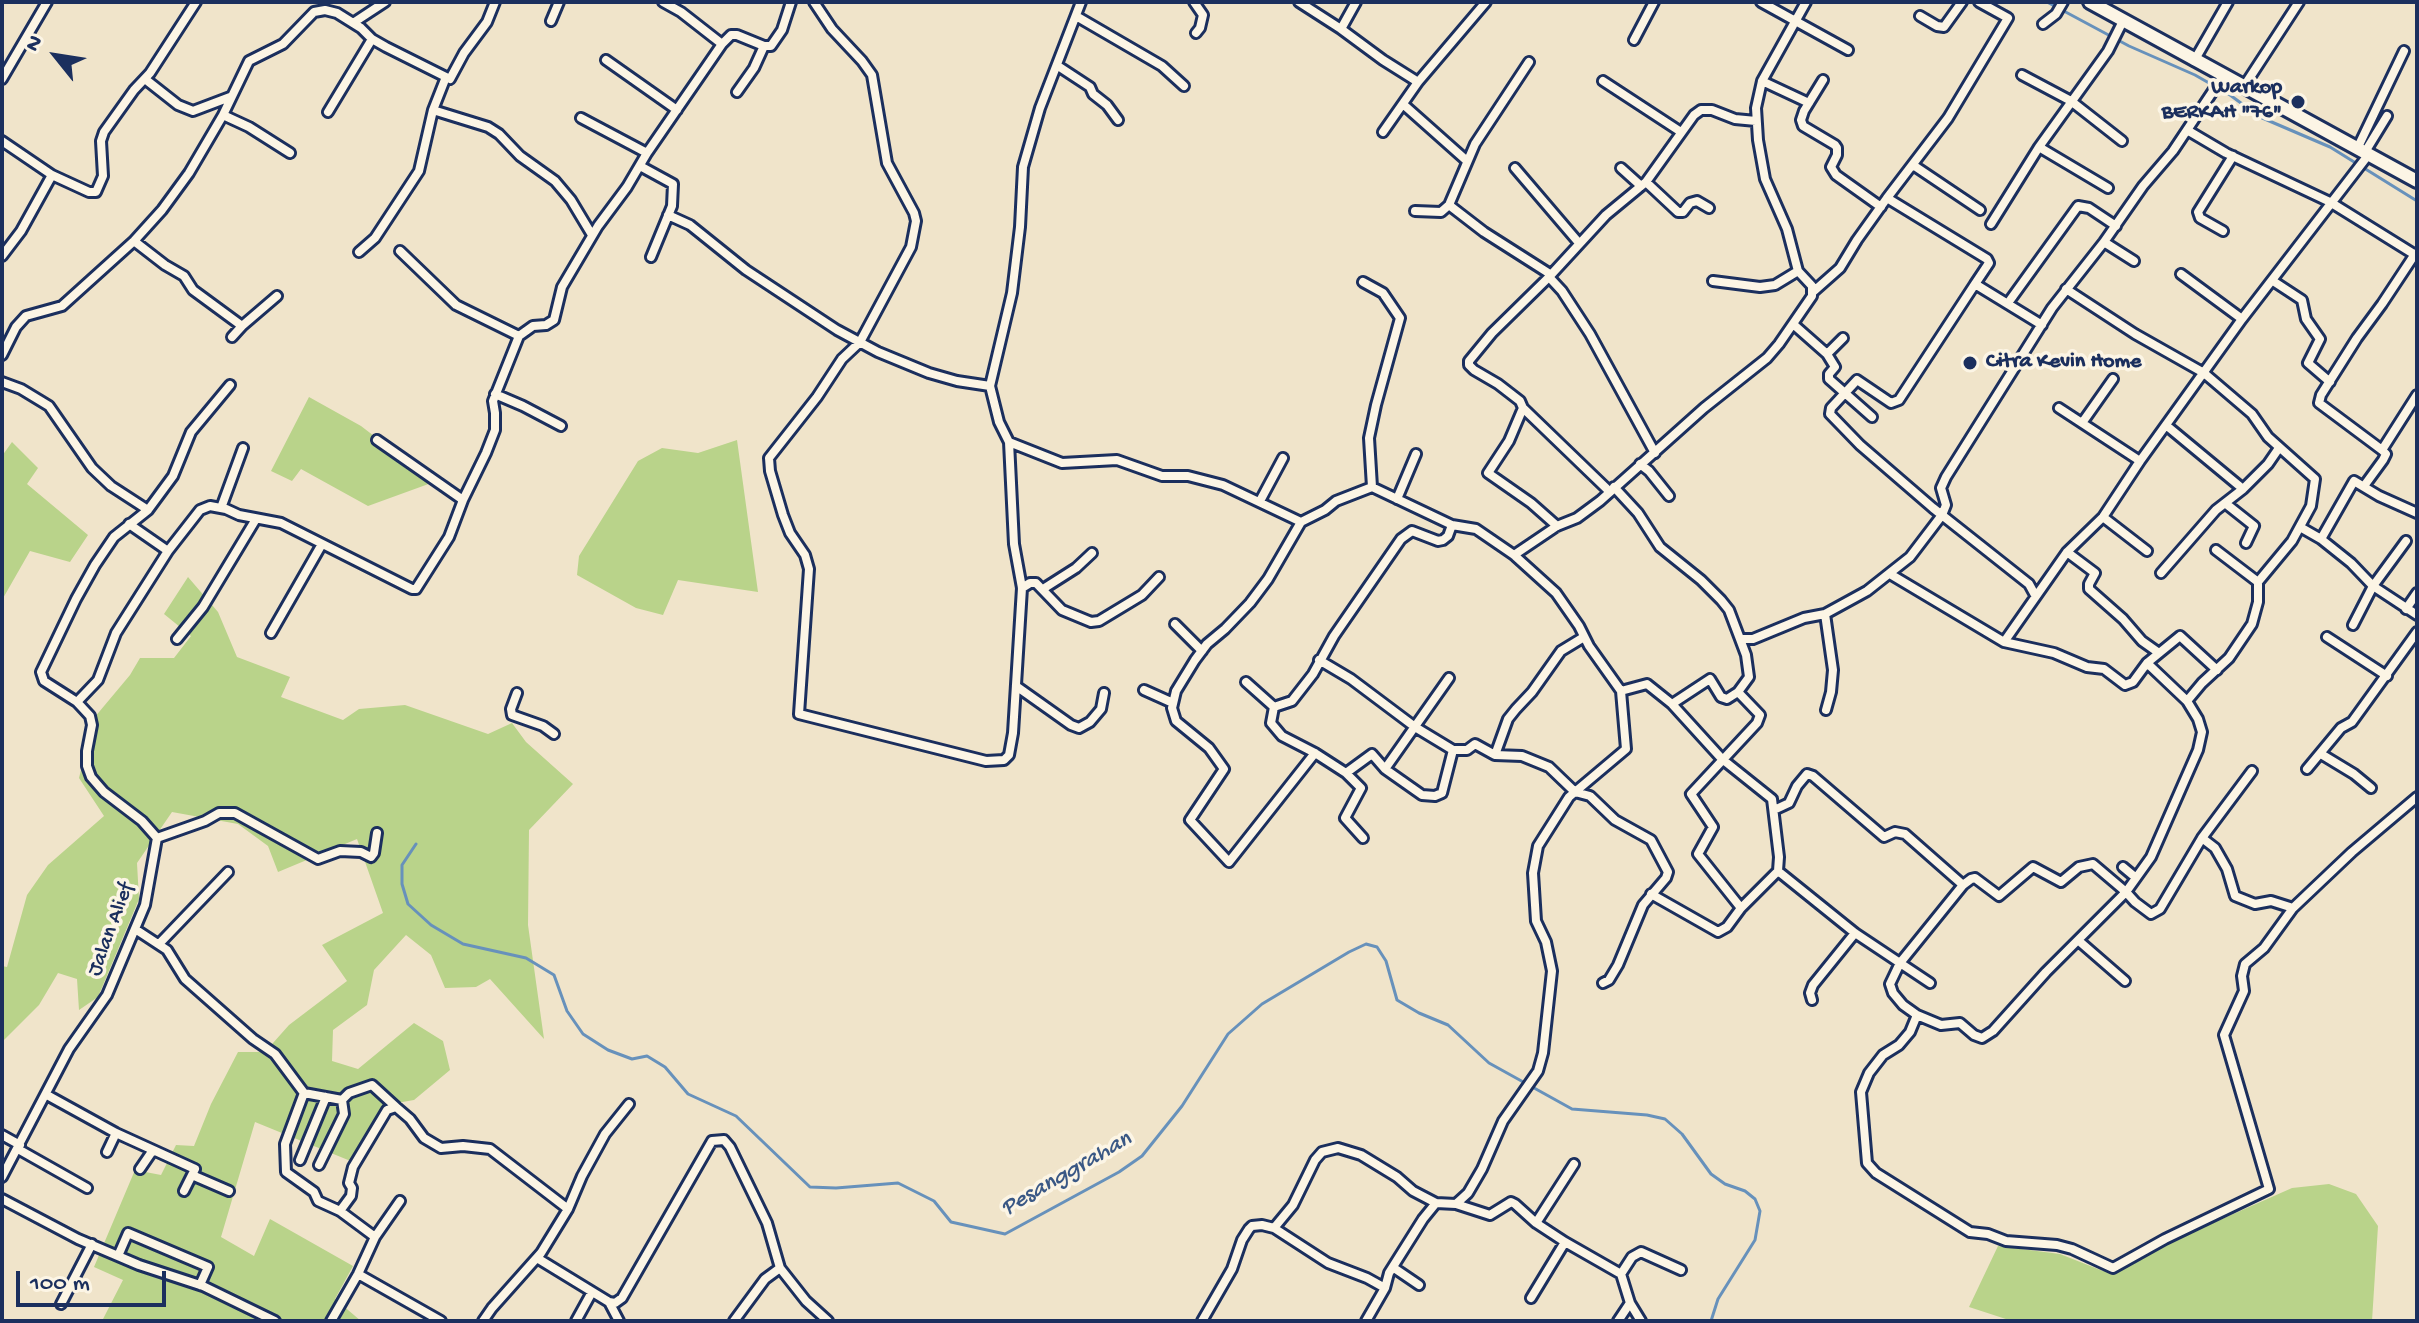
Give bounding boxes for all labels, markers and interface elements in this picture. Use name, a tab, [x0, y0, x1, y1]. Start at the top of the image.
north arrow	[16, 16, 96, 96]
text: N	[20, 31, 50, 57]
place label: Warkop BERKAH "76"	[2162, 76, 2282, 128]
marker: Warkop BERKAH "76"	[2289, 93, 2307, 111]
place label: Citra Kevin Home	[1986, 350, 2141, 376]
marker: Citra Kevin Home	[1961, 354, 1979, 372]
street label: Jalan Alief	[83, 880, 141, 980]
water label: Pesanggrahan	[997, 1126, 1137, 1224]
scale bar	[20, 1255, 170, 1305]
text: 100 m	[30, 1270, 90, 1299]

